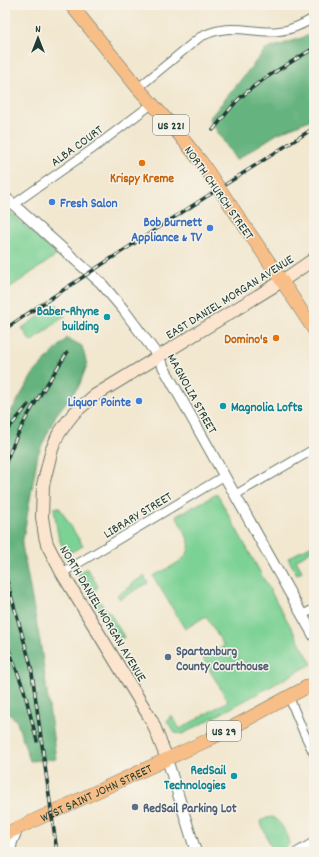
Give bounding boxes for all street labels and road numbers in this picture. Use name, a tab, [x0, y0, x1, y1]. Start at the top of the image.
road number: US 221	[153, 115, 189, 135]
street label: ALBA COURT	[47, 122, 107, 172]
street label: NORTH CHURCH STREET	[178, 143, 258, 244]
street label: EAST DANIEL MORGAN AVENUE	[163, 251, 298, 345]
street label: MAGNOLIA STREET	[161, 351, 221, 438]
street label: LIBRARY STREET	[100, 488, 176, 544]
street label: NORTH DANIEL MORGAN AVENUE	[54, 543, 150, 686]
road number: US 29	[207, 721, 241, 741]
street label: WEST SAINT JOHN STREET	[38, 760, 156, 828]

